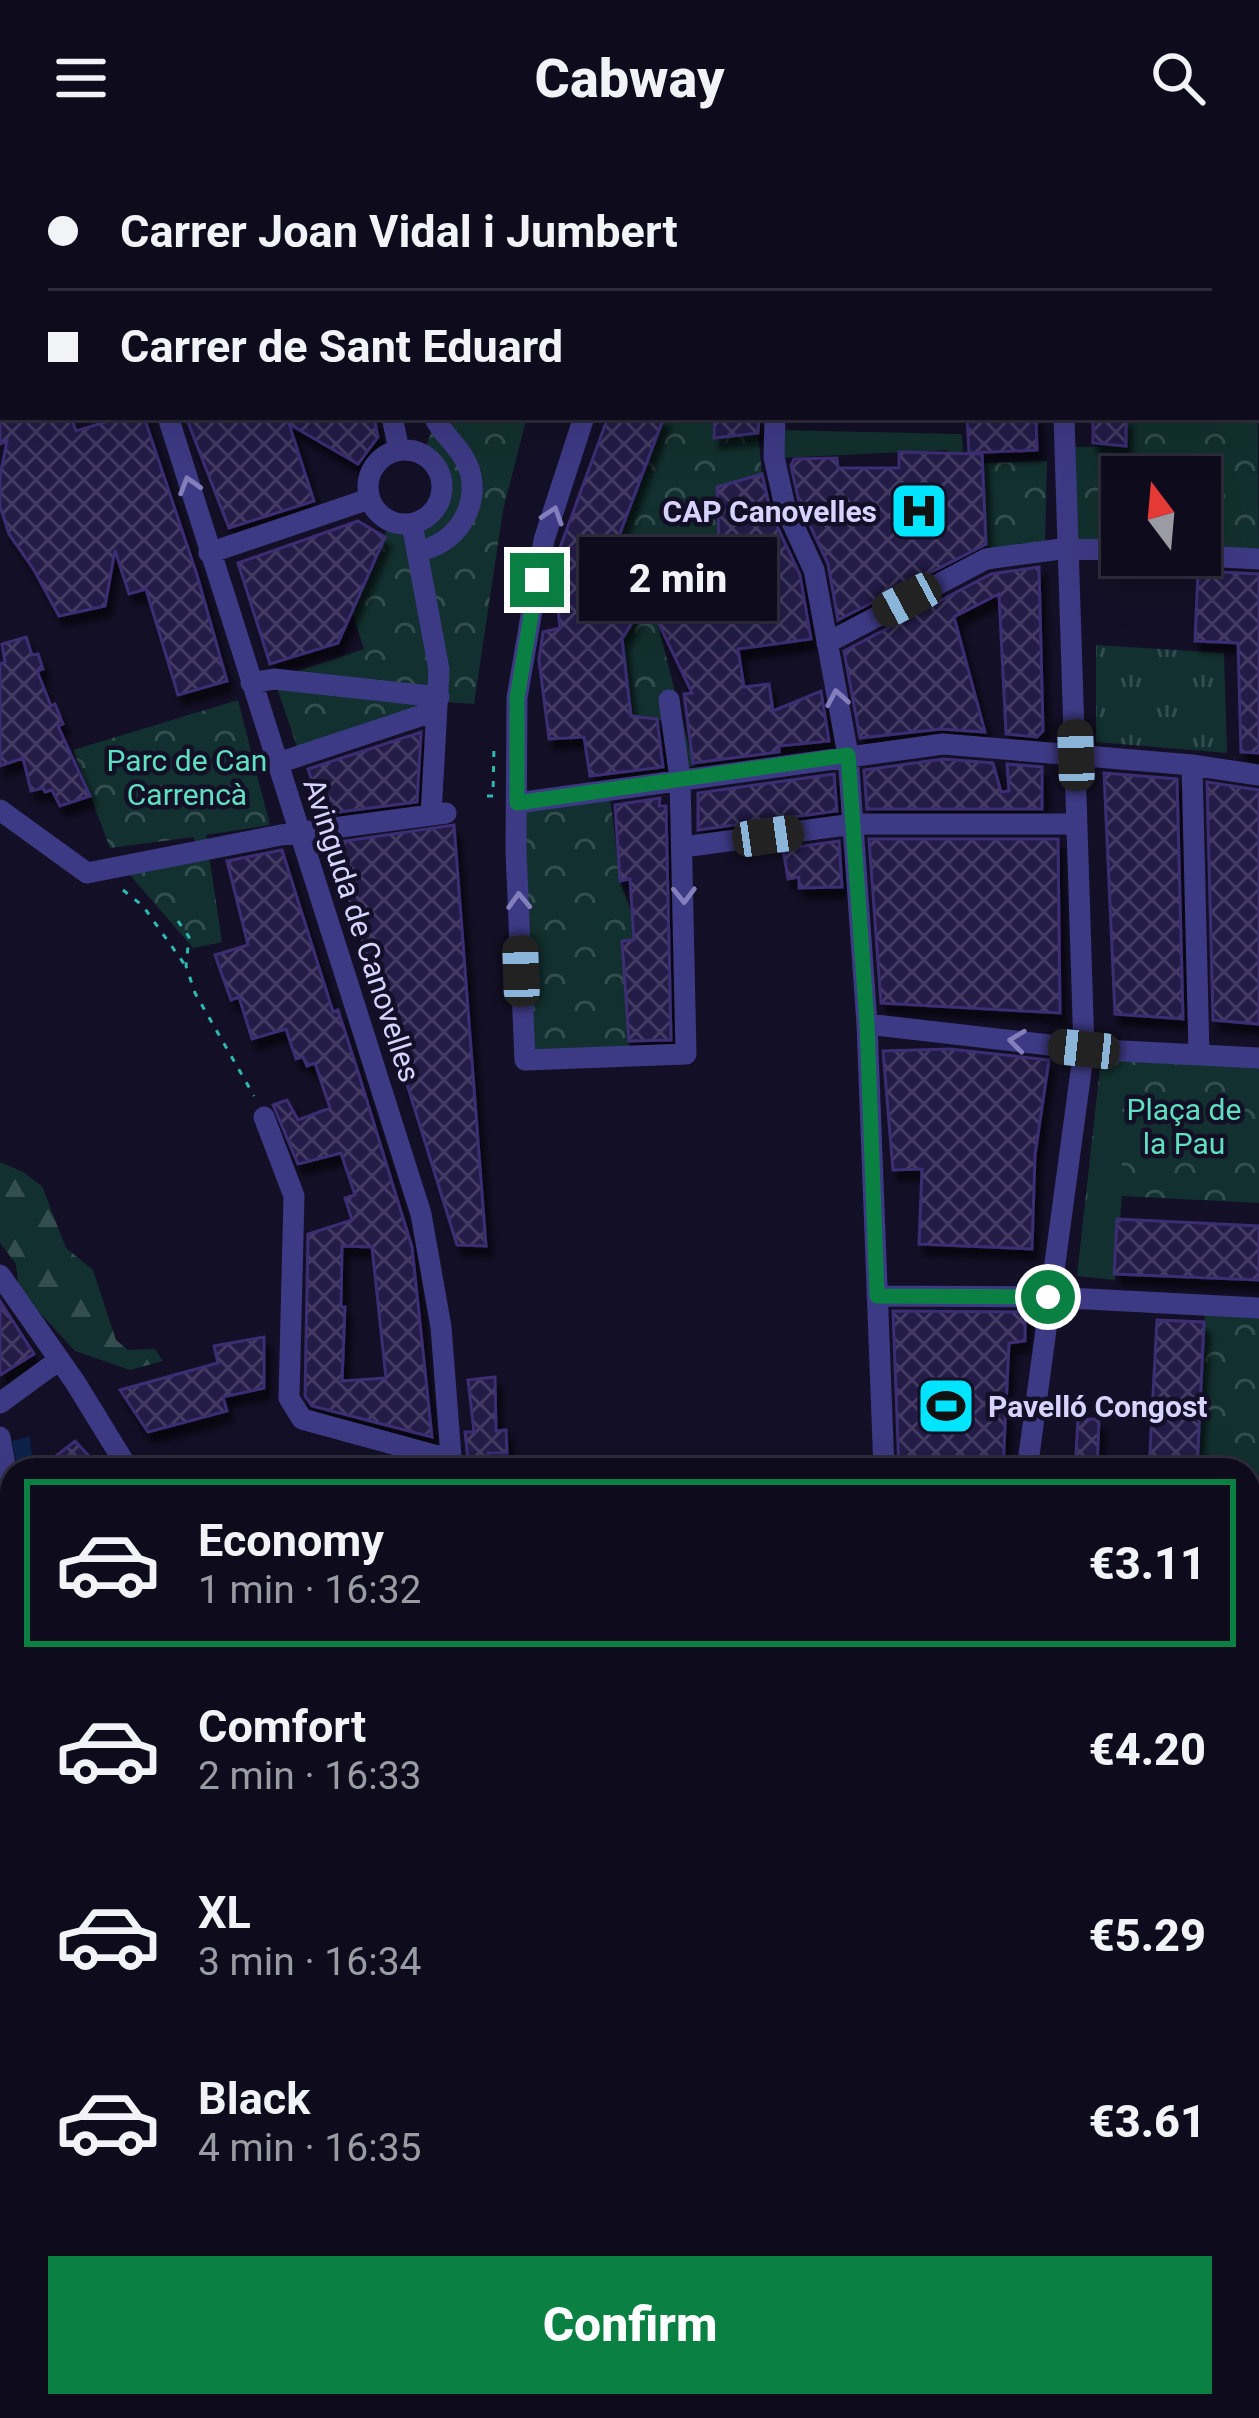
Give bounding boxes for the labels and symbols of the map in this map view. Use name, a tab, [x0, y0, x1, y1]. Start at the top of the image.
north arrow	[1101, 456, 1221, 576]
one-way arrow	[178, 475, 203, 496]
hospital icon: CAP Canovelles	[888, 480, 950, 542]
place label: CAP Canovelles	[663, 494, 877, 529]
one-way arrow	[538, 505, 563, 526]
callout: 2 min	[579, 538, 777, 622]
route end	[510, 553, 564, 607]
car	[867, 567, 947, 633]
one-way arrow	[826, 689, 851, 709]
car	[1057, 718, 1095, 792]
park label: Parc de Can Carrencà	[107, 743, 267, 812]
street label: Avinguda de Canovelles	[296, 774, 428, 1086]
car	[730, 813, 806, 859]
one-way arrow	[670, 886, 696, 905]
one-way arrow	[506, 891, 532, 910]
car	[502, 934, 540, 1008]
car	[1046, 1027, 1122, 1071]
one-way arrow	[1007, 1029, 1026, 1054]
park label: Plaça de la Pau	[1127, 1092, 1241, 1161]
route start	[1021, 1270, 1075, 1324]
sports icon: Pavelló Congost	[915, 1375, 977, 1437]
place label: Pavelló Congost	[988, 1389, 1208, 1424]

